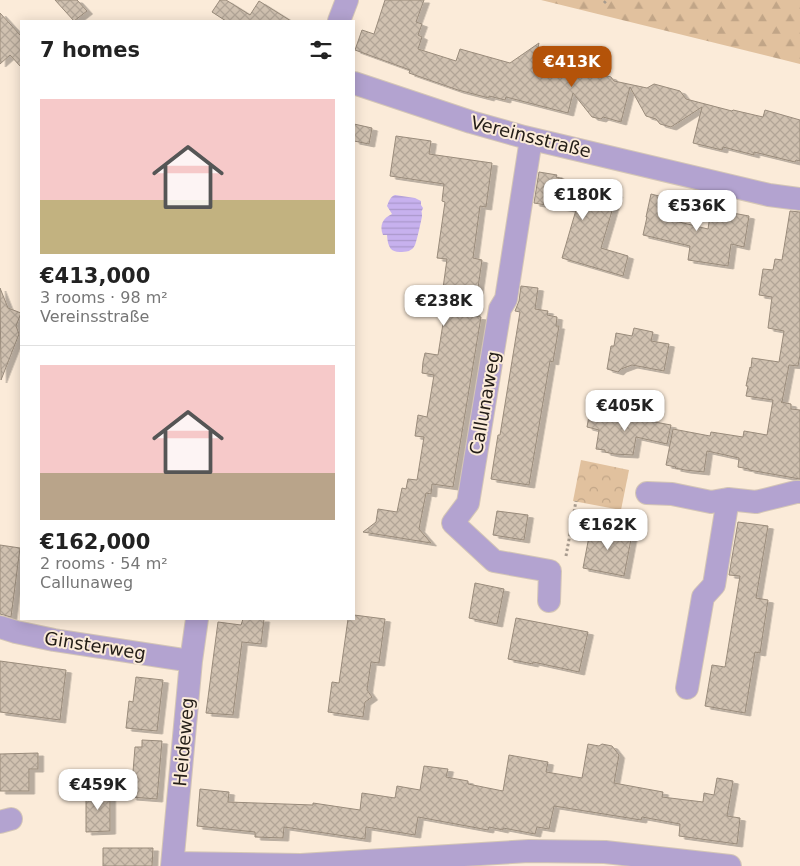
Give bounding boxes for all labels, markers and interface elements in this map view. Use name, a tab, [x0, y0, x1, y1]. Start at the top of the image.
icon: filters	[307, 36, 335, 64]
text: 7 homes	[40, 38, 140, 62]
pin: €413K	[537, 46, 607, 88]
text: €413K	[544, 52, 600, 71]
street label: Vereinsstraße	[469, 111, 593, 162]
icon: home	[143, 132, 233, 222]
pin: €180K	[548, 178, 618, 221]
text: €180K	[555, 185, 611, 204]
pin: €536K	[662, 190, 732, 232]
text: €536K	[669, 196, 725, 215]
text: €413,000	[40, 264, 150, 288]
pin: €238K	[409, 284, 479, 327]
text: 3 rooms · 98 m²	[40, 288, 168, 307]
text: €238K	[416, 291, 472, 310]
text: Vereinsstraße	[40, 307, 149, 326]
street label: Callunaweg	[465, 350, 504, 456]
pin: €405K	[590, 390, 660, 432]
text: €405K	[597, 396, 653, 415]
icon: home	[143, 397, 233, 487]
pin: €162K	[573, 508, 643, 551]
text: €162K	[580, 515, 636, 534]
text: €162,000	[40, 530, 150, 554]
text: 2 rooms · 54 m²	[40, 554, 168, 573]
text: Callunaweg	[40, 573, 133, 592]
street label: Ginsterweg	[43, 627, 147, 664]
street label: Heideweg	[169, 697, 198, 787]
pin: €459K	[63, 768, 133, 811]
text: €459K	[70, 775, 126, 794]

